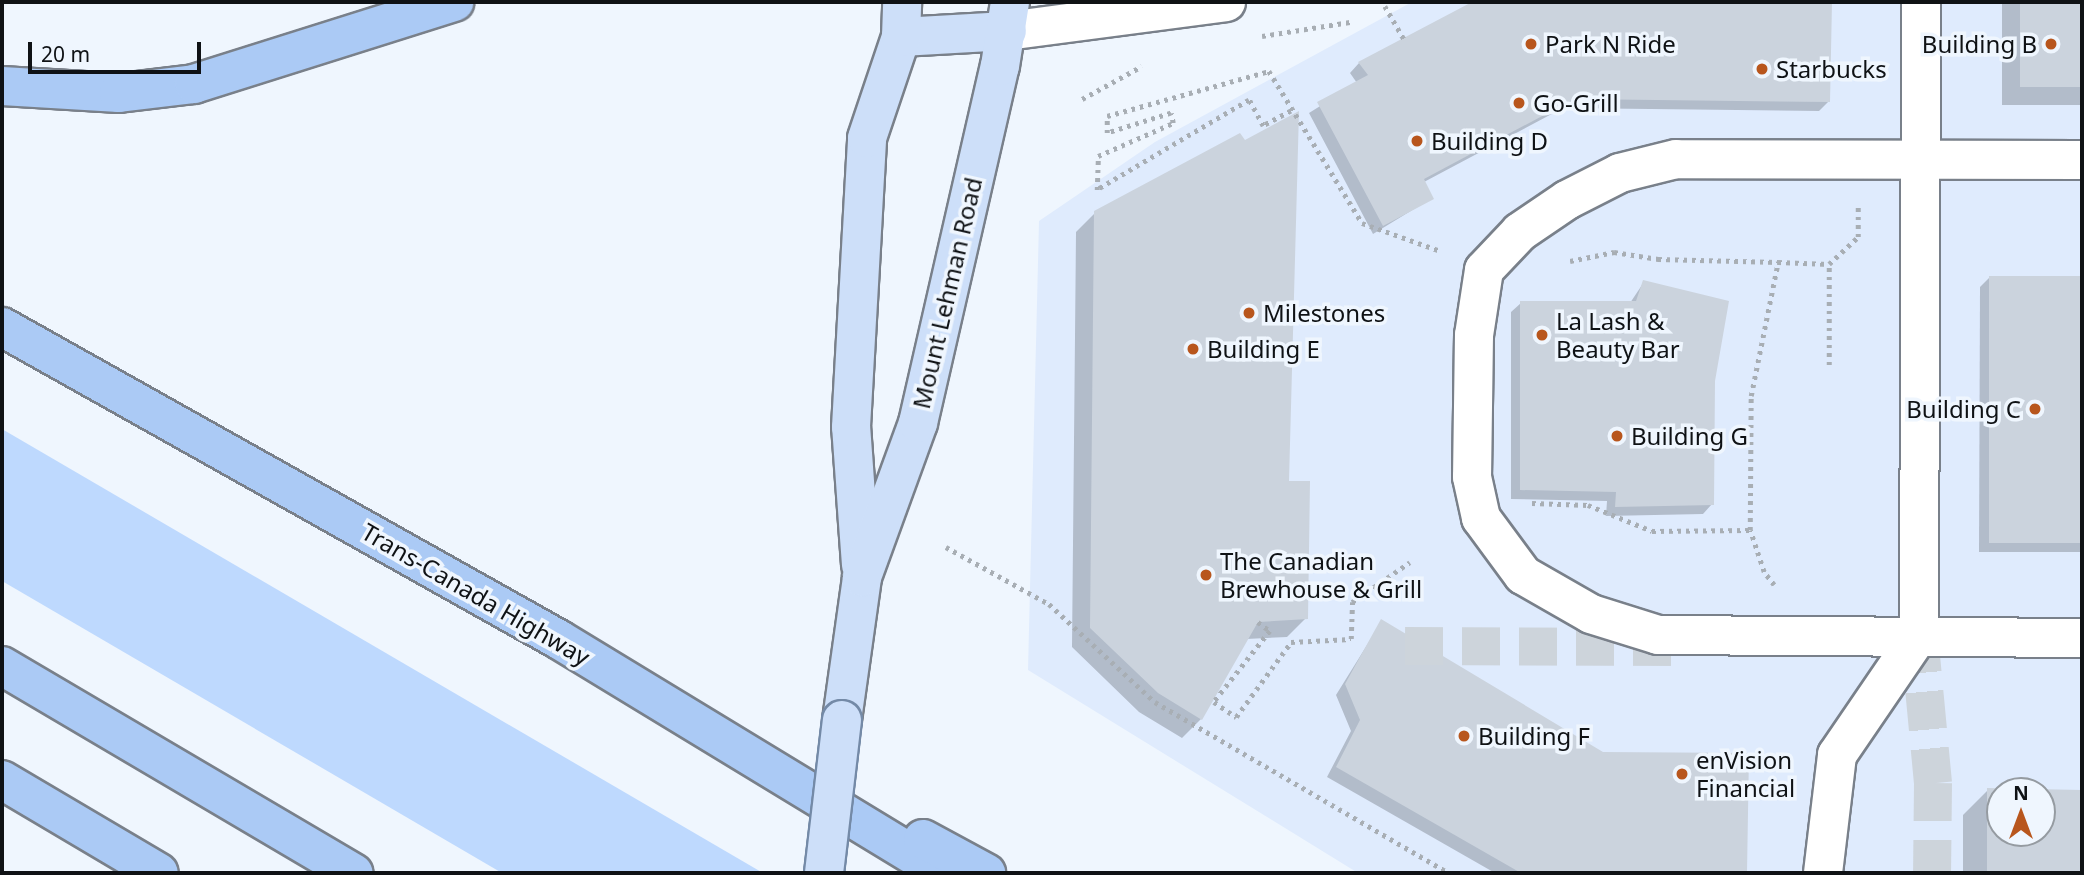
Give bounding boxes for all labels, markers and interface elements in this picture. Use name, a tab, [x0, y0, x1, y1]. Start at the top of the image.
scale bar	[32, 28, 205, 72]
place label: Park N Ride	[1545, 30, 1676, 58]
place label: Building B	[1922, 30, 2037, 58]
marker: Park N Ride	[1523, 36, 1539, 52]
marker: Building B	[2043, 36, 2059, 52]
text: 20 m	[41, 40, 90, 68]
place label: Starbucks	[1776, 55, 1887, 83]
marker: Starbucks	[1754, 61, 1770, 77]
place label: Go-Grill	[1533, 89, 1619, 117]
marker: Go-Grill	[1511, 95, 1527, 111]
place label: Building D	[1431, 127, 1548, 155]
marker: Building D	[1409, 133, 1425, 149]
street label: Mount Lehman Road	[906, 175, 988, 411]
place label: Milestones	[1263, 299, 1385, 327]
marker: Milestones	[1241, 305, 1257, 321]
place label: La Lash & Beauty Bar	[1556, 307, 1680, 363]
marker: La Lash & Beauty Bar	[1534, 327, 1550, 343]
place label: Building E	[1207, 335, 1320, 363]
marker: Building E	[1185, 341, 1201, 357]
place label: Building C	[1906, 395, 2021, 423]
marker: Building C	[2027, 401, 2043, 417]
place label: Building G	[1631, 422, 1748, 450]
marker: Building G	[1609, 428, 1625, 444]
street label: Trans-Canada Highway	[357, 517, 595, 671]
place label: The Canadian Brewhouse & Grill	[1220, 547, 1422, 603]
marker: The Canadian Brewhouse & Grill	[1198, 567, 1214, 583]
place label: Building F	[1478, 722, 1590, 750]
marker: Building F	[1456, 728, 1472, 744]
place label: enVision Financial	[1696, 746, 1795, 802]
marker: enVision Financial	[1674, 766, 1690, 782]
north arrow	[1986, 777, 2056, 847]
text: N	[2013, 780, 2029, 806]

